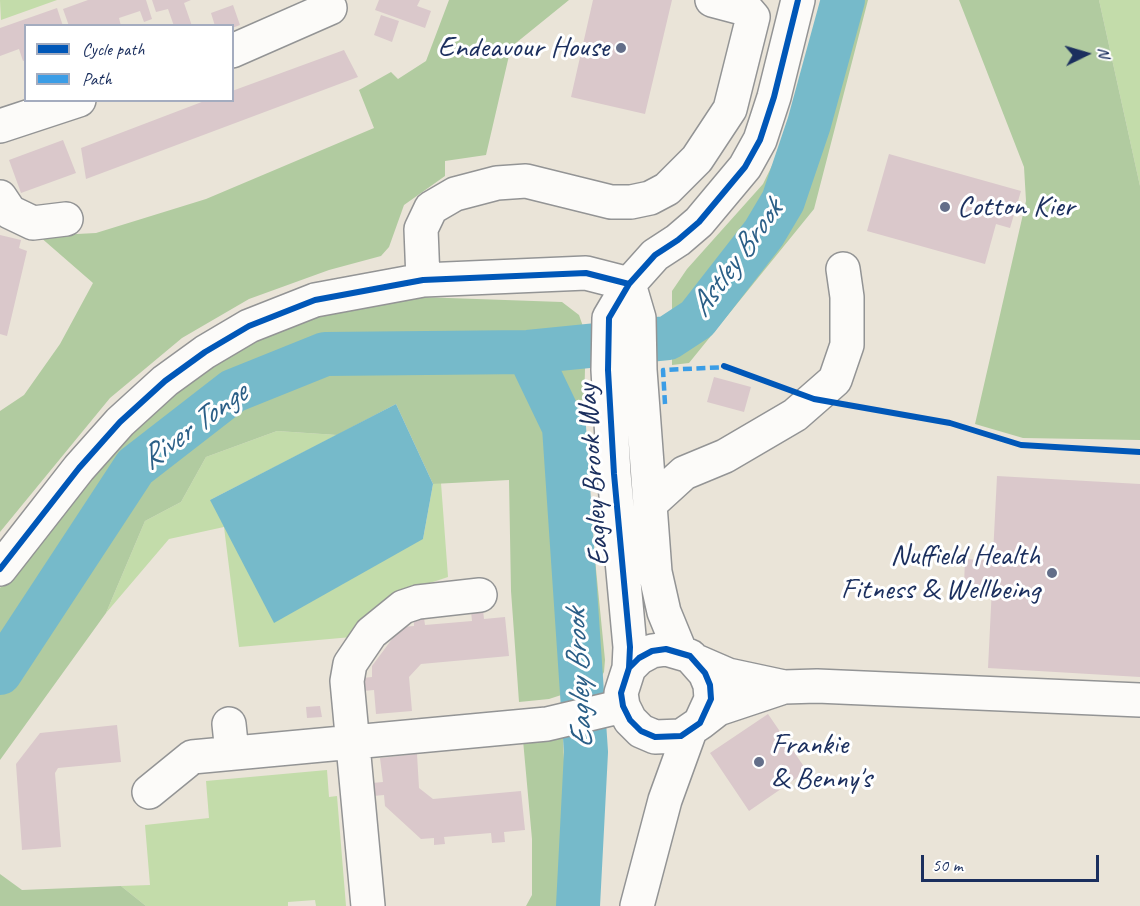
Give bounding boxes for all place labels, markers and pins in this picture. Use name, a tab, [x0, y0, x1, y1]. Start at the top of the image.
place label: Endeavour House	[438, 30, 609, 66]
marker: Endeavour House	[614, 41, 628, 55]
place label: Cotton Kier	[957, 189, 1074, 225]
marker: Cotton Kier	[938, 200, 952, 214]
place label: Nuffield Health Fitness & Wellbeing	[841, 538, 1040, 608]
marker: Nuffield Health Fitness & Wellbeing	[1045, 566, 1059, 580]
place label: Frankie & Benny's	[771, 727, 871, 798]
marker: Frankie & Benny's	[752, 755, 766, 769]

